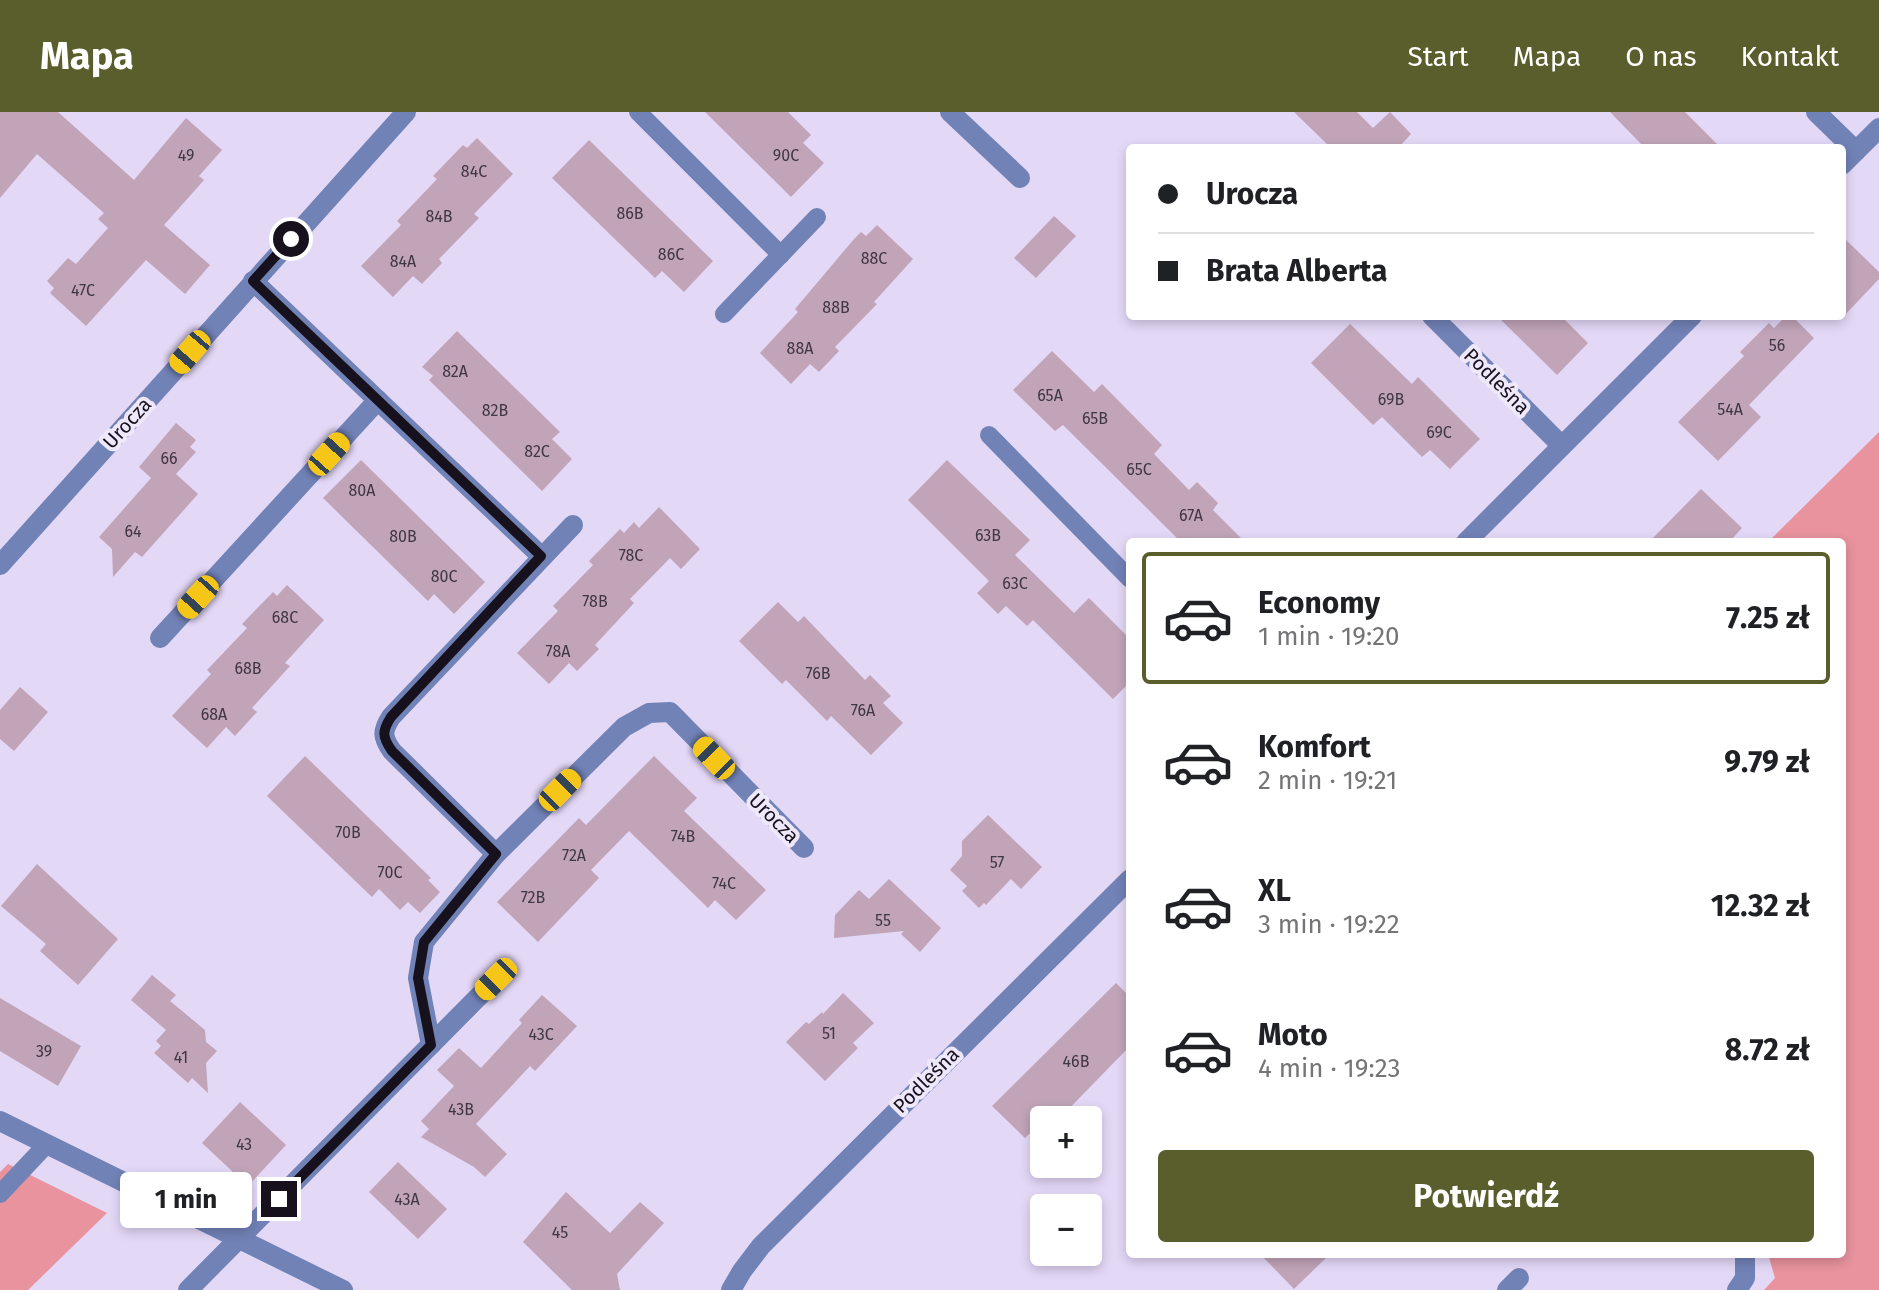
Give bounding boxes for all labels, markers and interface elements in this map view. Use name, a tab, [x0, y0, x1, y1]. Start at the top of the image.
text: Mapa	[40, 33, 134, 79]
text: Start	[1407, 40, 1469, 73]
text: Mapa	[1513, 40, 1581, 73]
text: O nas	[1625, 40, 1697, 73]
text: Kontakt	[1741, 40, 1839, 73]
house number: 49	[178, 146, 194, 165]
house number: 90C	[773, 146, 799, 165]
house number: 84C	[461, 162, 487, 181]
text: Urocza	[1206, 176, 1298, 212]
house number: 86B	[616, 204, 644, 223]
house number: 84B	[425, 207, 453, 226]
route start	[273, 221, 309, 257]
house number: 86C	[658, 245, 684, 264]
house number: 88C	[861, 249, 887, 268]
house number: 84A	[390, 252, 417, 271]
text: Brata Alberta	[1206, 253, 1387, 289]
house number: 47C	[71, 281, 95, 300]
house number: 88B	[822, 298, 850, 317]
car	[165, 326, 215, 378]
house number: 56	[1769, 336, 1785, 355]
house number: 88A	[787, 339, 814, 358]
street label: Podleśna	[1459, 343, 1535, 419]
house number: 82A	[442, 362, 469, 381]
house number: 65A	[1037, 386, 1064, 405]
house number: 69B	[1378, 390, 1404, 409]
street label: Urocza	[98, 392, 156, 454]
house number: 54A	[1717, 400, 1744, 419]
house number: 82B	[482, 401, 508, 420]
house number: 65B	[1082, 409, 1108, 428]
house number: 69C	[1426, 423, 1452, 442]
car	[304, 428, 354, 480]
house number: 82C	[524, 442, 550, 461]
house number: 66	[160, 449, 178, 468]
house number: 65C	[1126, 460, 1152, 479]
house number: 80A	[349, 481, 376, 500]
house number: 67A	[1179, 506, 1204, 525]
house number: 64	[124, 522, 142, 541]
house number: 63B	[975, 526, 1001, 545]
house number: 80B	[389, 527, 417, 546]
house number: 78C	[619, 546, 643, 565]
house number: 80C	[431, 567, 457, 586]
car	[173, 571, 223, 623]
house number: 63C	[1002, 574, 1028, 593]
icon: car	[1162, 582, 1234, 654]
text: Economy	[1258, 585, 1380, 621]
house number: 78B	[582, 592, 608, 611]
text: 7.25 zł	[1726, 600, 1810, 636]
house number: 68C	[272, 608, 298, 627]
text: 1 min · 19:20	[1258, 621, 1400, 652]
house number: 78A	[546, 642, 571, 661]
house number: 68B	[234, 659, 262, 678]
house number: 76B	[806, 664, 831, 683]
house number: 76A	[851, 701, 876, 720]
house number: 68A	[201, 705, 228, 724]
icon: car	[1162, 726, 1234, 798]
text: Komfort	[1258, 729, 1371, 765]
car	[689, 732, 739, 784]
text: 9.79 zł	[1724, 744, 1810, 780]
car	[535, 765, 585, 815]
text: 2 min · 19:21	[1258, 765, 1397, 796]
street label: Urocza	[744, 788, 804, 848]
house number: 70B	[335, 823, 361, 842]
house number: 74B	[671, 827, 696, 846]
house number: 72A	[562, 846, 587, 865]
house number: 57	[990, 853, 1004, 872]
house number: 70C	[378, 863, 402, 882]
icon: car	[1162, 870, 1234, 942]
text: XL	[1258, 873, 1291, 909]
house number: 74C	[712, 874, 736, 893]
house number: 72B	[521, 888, 546, 907]
text: 12.32 zł	[1711, 888, 1810, 924]
text: 3 min · 19:22	[1258, 909, 1400, 940]
house number: 55	[875, 911, 891, 930]
car	[471, 954, 521, 1004]
icon: car	[1162, 1014, 1234, 1086]
text: Moto	[1258, 1017, 1328, 1053]
house number: 51	[822, 1024, 836, 1043]
house number: 43C	[528, 1025, 554, 1044]
text: 8.72 zł	[1725, 1032, 1810, 1068]
house number: 39	[36, 1042, 52, 1061]
street label: Podleśna	[888, 1042, 964, 1118]
house number: 41	[174, 1048, 188, 1067]
house number: 46B	[1063, 1052, 1090, 1071]
text: 4 min · 19:23	[1258, 1053, 1400, 1084]
house number: 43B	[448, 1100, 474, 1119]
map controls	[1030, 1106, 1102, 1266]
button: +	[1030, 1106, 1102, 1178]
house number: 43	[236, 1135, 252, 1154]
button: Potwierdź	[1158, 1150, 1814, 1242]
callout: 1 min	[119, 1171, 251, 1227]
route end	[261, 1181, 297, 1217]
text: 1 min	[155, 1184, 217, 1215]
house number: 43A	[394, 1190, 421, 1209]
button: −	[1030, 1194, 1102, 1266]
house number: 45	[552, 1223, 568, 1242]

